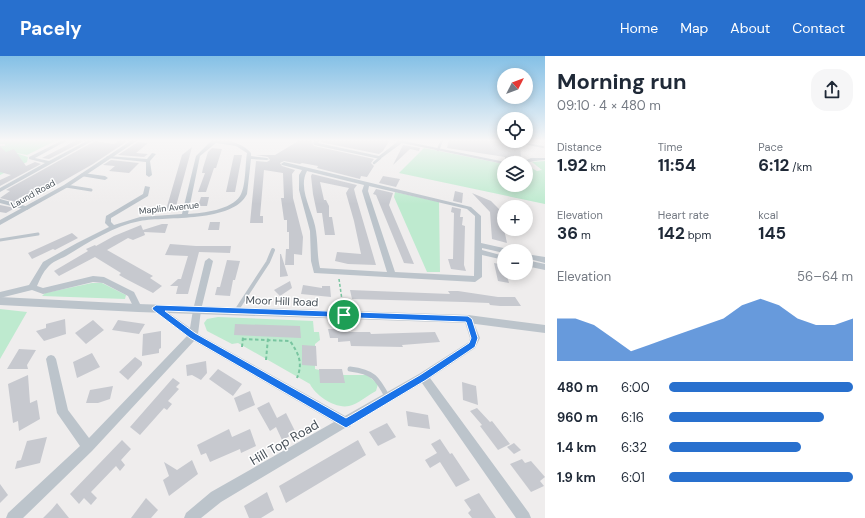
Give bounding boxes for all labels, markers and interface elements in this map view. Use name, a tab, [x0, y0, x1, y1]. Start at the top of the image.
text: Pacely	[20, 16, 82, 41]
text: Home	[620, 19, 658, 37]
text: Map	[680, 19, 708, 37]
text: About	[730, 19, 770, 37]
text: Contact	[792, 19, 845, 37]
text: Morning run	[557, 67, 687, 96]
north arrow	[497, 68, 533, 104]
map controls	[497, 68, 533, 280]
button: share	[811, 69, 853, 111]
text: 09:10 · 4 × 480 m	[557, 97, 661, 114]
button: locate	[497, 112, 533, 148]
text: Distance	[557, 140, 602, 154]
text: Time	[658, 140, 683, 154]
text: Pace	[758, 140, 783, 154]
text: 1.92	[557, 154, 587, 176]
text: 11:54	[658, 154, 696, 176]
text: 6:12	[758, 154, 789, 176]
button: layers	[497, 156, 533, 192]
text: km	[587, 160, 606, 174]
text: /km	[789, 160, 812, 174]
street label: Laund Road	[9, 177, 58, 211]
street label: Maplin Avenue	[138, 199, 200, 217]
button: +	[497, 200, 533, 236]
text: Elevation	[557, 208, 603, 222]
text: Heart rate	[658, 208, 709, 222]
text: kcal	[758, 208, 778, 222]
text: 36	[557, 222, 578, 244]
text: 142	[658, 222, 685, 244]
text: 145	[758, 222, 786, 244]
text: m	[578, 228, 591, 242]
text: bpm	[685, 228, 711, 242]
button: −	[497, 244, 533, 280]
text: Elevation	[557, 268, 611, 285]
text: 56–64 m	[797, 268, 853, 285]
street label: Moor Hill Road	[245, 293, 319, 309]
pin	[327, 298, 361, 332]
icon: arrive	[333, 304, 355, 326]
text: 480 m	[557, 379, 598, 396]
text: 6:00	[621, 379, 650, 396]
text: 960 m	[557, 409, 598, 426]
text: 6:16	[621, 409, 644, 426]
street label: Hill Top Road	[247, 416, 322, 469]
text: 1.4 km	[557, 439, 596, 456]
text: 6:32	[621, 439, 647, 456]
text: 1.9 km	[557, 469, 596, 486]
text: 6:01	[621, 469, 645, 486]

